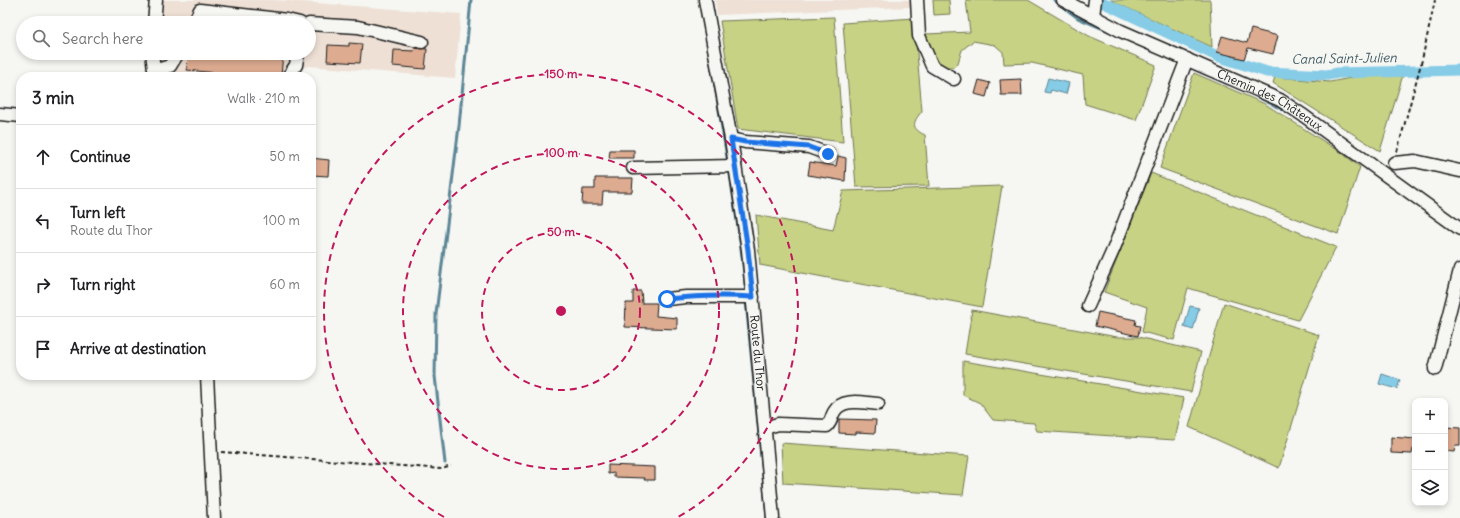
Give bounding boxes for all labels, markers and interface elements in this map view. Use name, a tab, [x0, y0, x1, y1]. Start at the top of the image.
search box	[16, 16, 316, 60]
icon: search	[30, 27, 52, 49]
text: Search here	[62, 29, 143, 48]
water label: Canal Saint-Julien	[1291, 49, 1397, 68]
text: 150 m	[545, 66, 578, 81]
street label: Chemin des Châteaux	[1215, 66, 1326, 134]
text: 3 min	[32, 87, 74, 109]
text: Walk · 210 m	[227, 90, 300, 107]
text: 100 m	[544, 145, 578, 160]
route end	[819, 145, 837, 163]
icon: ahead	[32, 146, 54, 168]
text: Continue	[70, 147, 131, 166]
text: 50 m	[269, 148, 300, 165]
text: Turn left	[70, 203, 125, 222]
icon: left	[32, 210, 54, 232]
text: 100 m	[263, 212, 300, 229]
text: Route du Thor	[70, 222, 153, 239]
text: 50 m	[547, 224, 576, 239]
icon: right	[32, 274, 54, 296]
text: Turn right	[70, 275, 135, 294]
text: 60 m	[269, 276, 300, 293]
route start	[658, 290, 676, 308]
centre of rings	[554, 304, 568, 318]
street label: Route du Thor	[747, 314, 769, 392]
icon: arrive	[32, 338, 54, 360]
text: Arrive at destination	[70, 339, 206, 358]
map controls	[1412, 398, 1448, 506]
button: +	[1412, 398, 1448, 434]
button: −	[1412, 434, 1448, 470]
button: layers	[1412, 470, 1448, 506]

